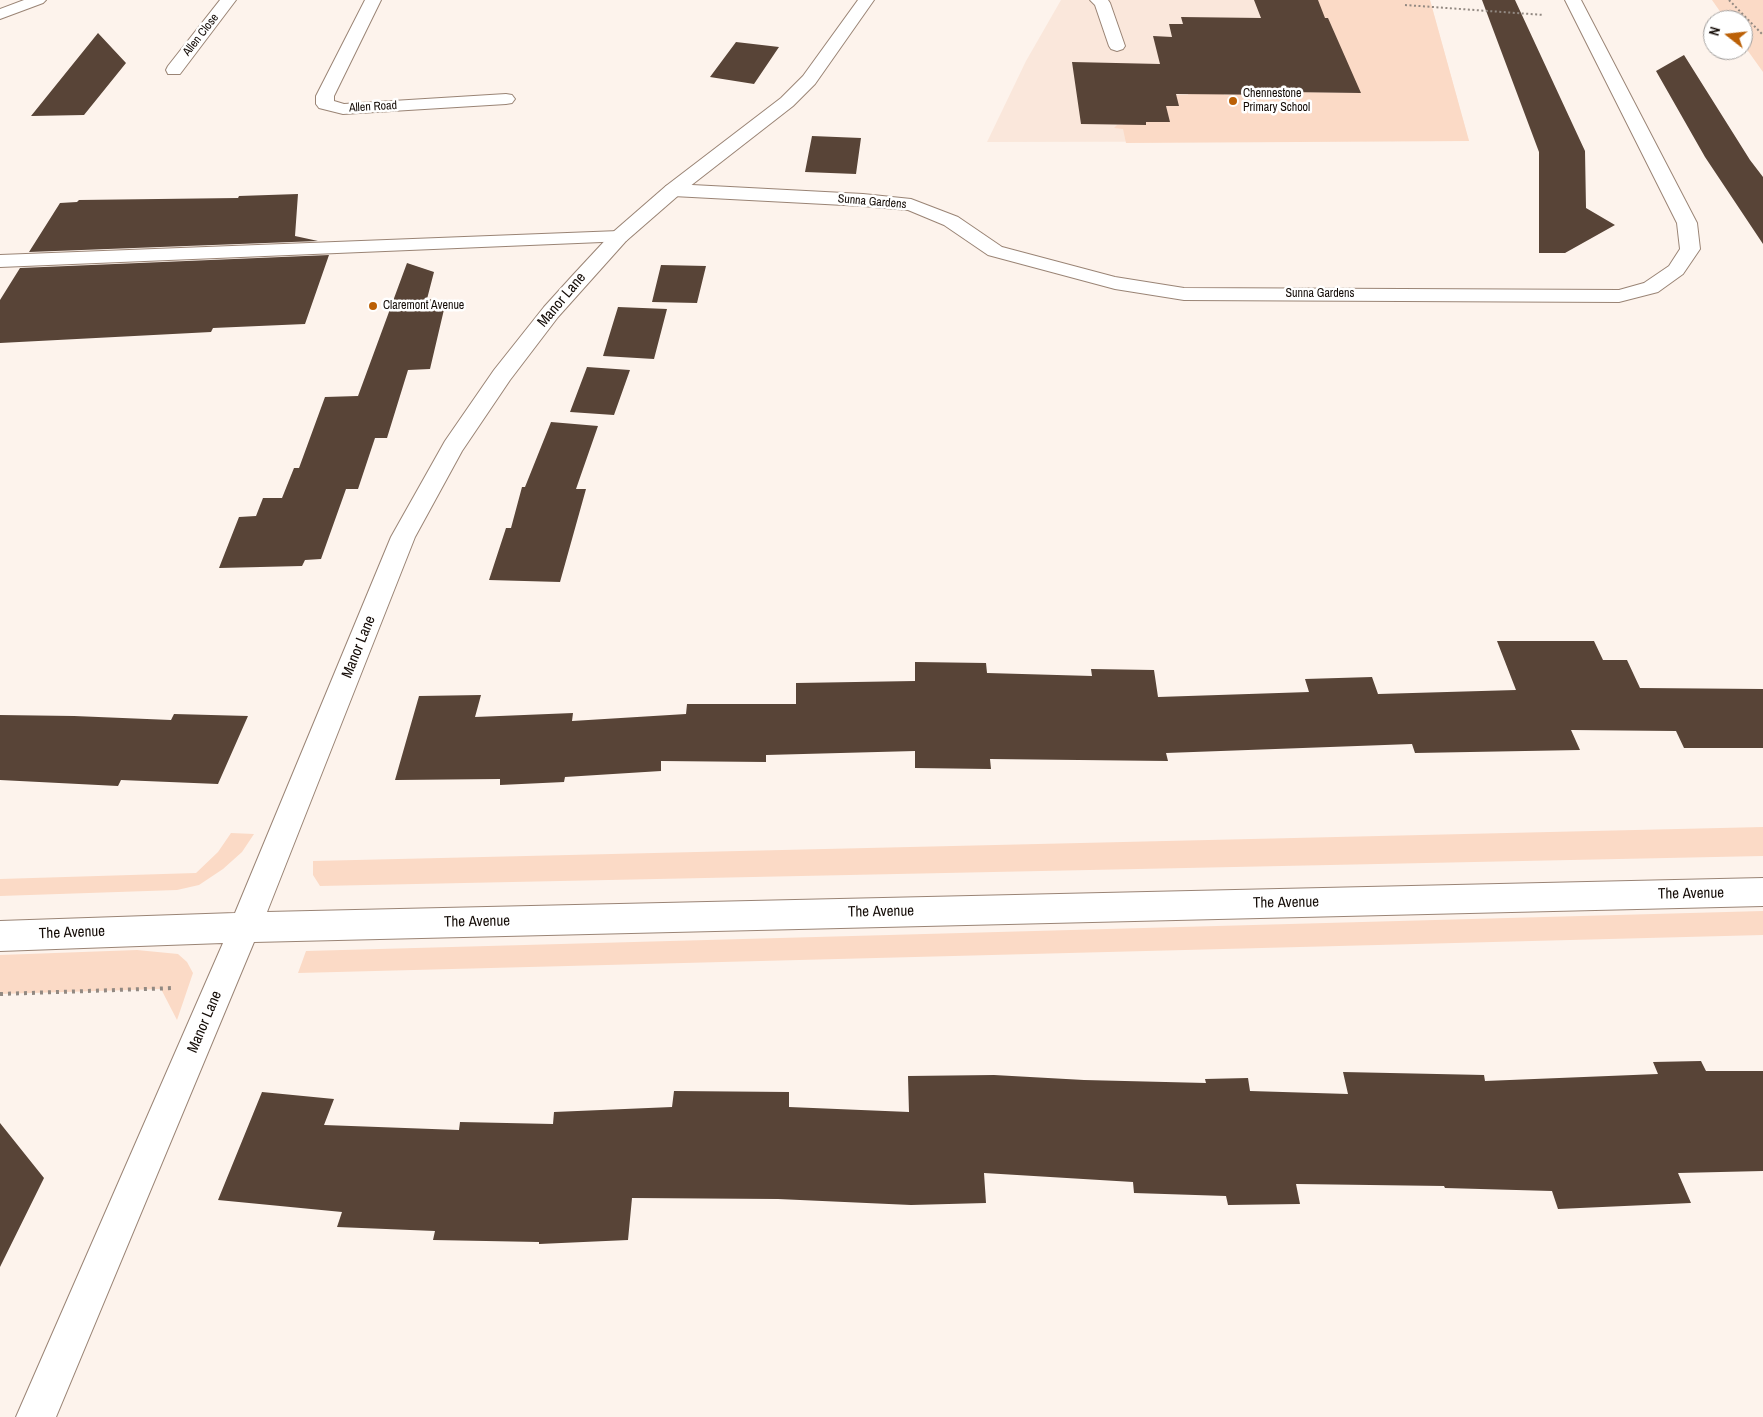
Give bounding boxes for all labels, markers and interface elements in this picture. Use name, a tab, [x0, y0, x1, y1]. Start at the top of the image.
north arrow	[1703, 10, 1753, 60]
street label: Allen Close	[180, 11, 222, 59]
text: N	[1705, 25, 1724, 38]
place label: Chennestone Primary School	[1243, 87, 1310, 115]
marker: Chennestone Primary School	[1227, 95, 1239, 107]
street label: Allen Road	[349, 99, 397, 115]
street label: Sunna Gardens	[837, 192, 907, 212]
street label: Manor Lane	[534, 269, 590, 331]
street label: Sunna Gardens	[1286, 287, 1354, 301]
place label: Claremont Avenue	[383, 299, 464, 313]
marker: Claremont Avenue	[367, 300, 379, 312]
street label: Manor Lane	[338, 613, 380, 681]
street label: The Avenue	[1658, 884, 1724, 904]
street label: The Avenue	[1253, 893, 1319, 913]
street label: The Avenue	[848, 902, 914, 922]
street label: The Avenue	[444, 912, 510, 932]
street label: The Avenue	[39, 923, 105, 943]
street label: Manor Lane	[184, 988, 226, 1056]

